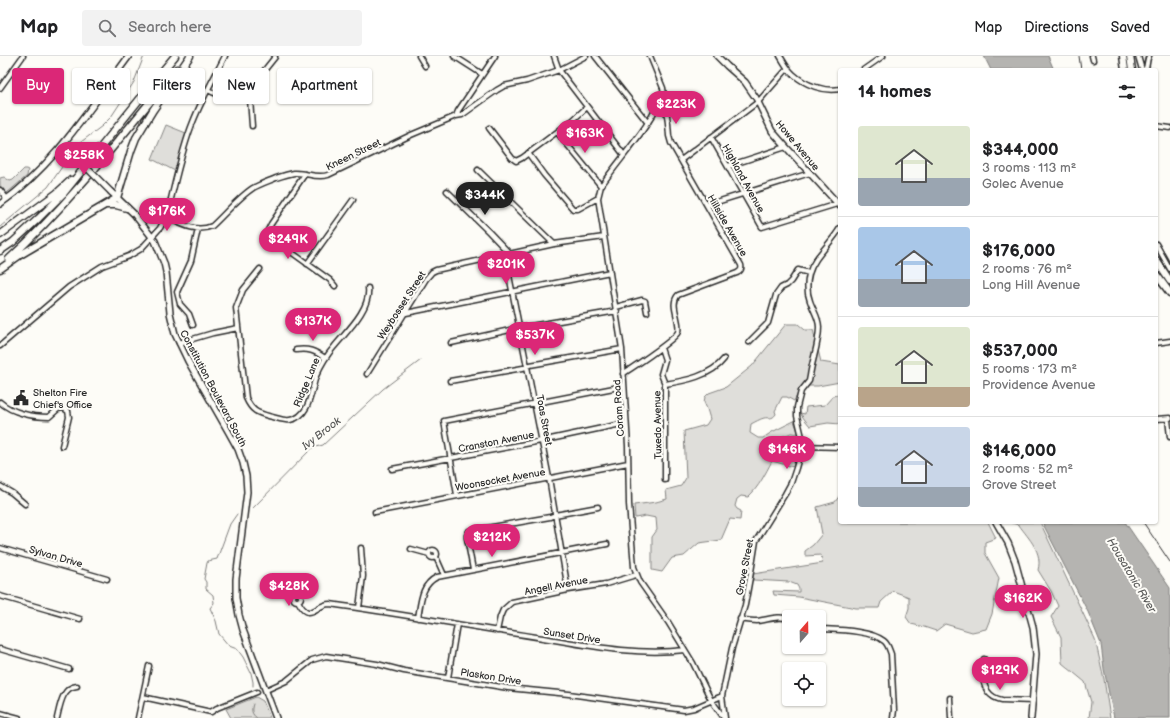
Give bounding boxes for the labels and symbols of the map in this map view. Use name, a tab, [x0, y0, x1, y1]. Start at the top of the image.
pin: $223K	[648, 91, 704, 125]
street label: Howe Avenue	[773, 118, 822, 173]
pin: $163K	[557, 120, 613, 154]
street label: Kneen Street	[324, 136, 383, 173]
pin: $258K	[56, 142, 112, 176]
street label: Highland Avenue	[719, 142, 767, 215]
pin: $344K	[457, 182, 513, 216]
street label: Hillside Avenue	[705, 192, 750, 259]
pin: $176K	[139, 198, 195, 232]
pin: $249K	[260, 226, 316, 260]
pin: $201K	[478, 251, 534, 285]
street label: Weybosset Street	[375, 269, 428, 342]
pin: $137K	[285, 308, 341, 342]
pin: $537K	[507, 322, 563, 356]
street label: Constitution Boulevard South	[177, 328, 249, 449]
street label: Ridge Lane	[291, 356, 323, 409]
street label: Coram Road	[611, 379, 627, 437]
place label: Shelton Fire Chief's Office	[33, 387, 92, 411]
public building icon: Shelton Fire Chief's Office	[12, 389, 30, 407]
street label: Tuxedo Avenue	[651, 390, 665, 459]
street label: Toas Street	[533, 394, 555, 446]
water label: Ivy Brook	[298, 414, 344, 453]
street label: Cranston Avenue	[457, 429, 535, 455]
pin: $146K	[759, 436, 815, 470]
street label: Woonsocket Avenue	[454, 466, 546, 494]
pin: $212K	[464, 524, 520, 558]
water label: Housatonic River	[1104, 536, 1159, 616]
street label: Grove Street	[734, 538, 756, 596]
street label: Sylvan Drive	[28, 544, 84, 570]
pin: $428K	[261, 573, 317, 607]
street label: Angell Avenue	[524, 574, 589, 598]
pin: $162K	[995, 585, 1051, 619]
north arrow	[782, 610, 826, 654]
street label: Sunset Drive	[543, 626, 601, 646]
pin: $129K	[972, 657, 1028, 691]
street label: Plaskon Drive	[460, 666, 522, 688]

